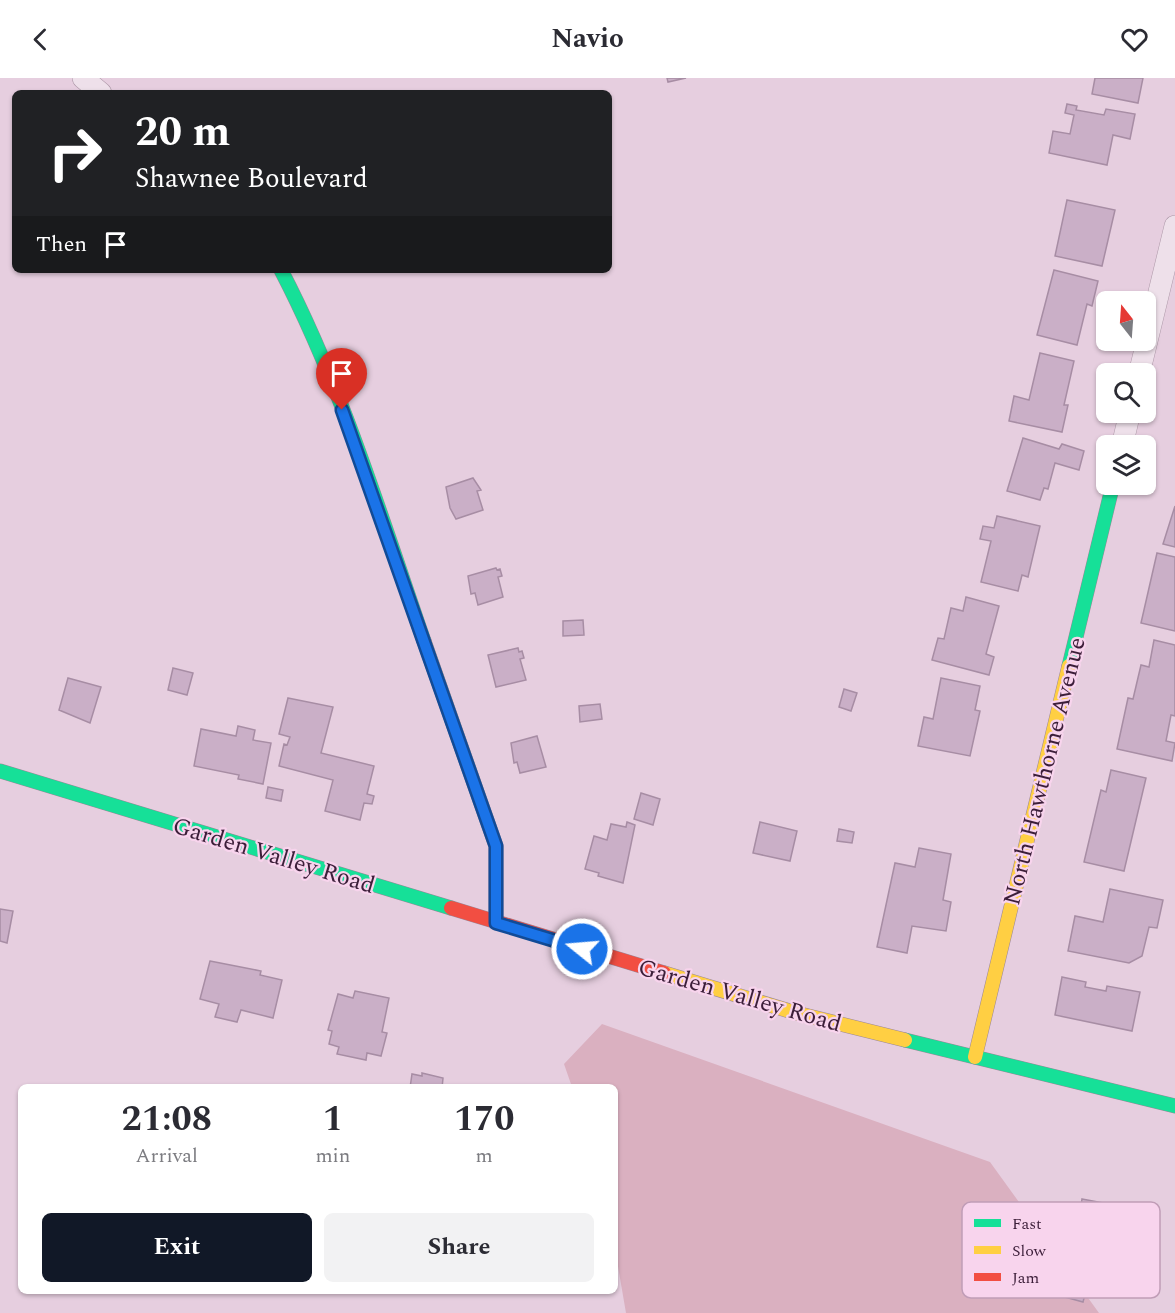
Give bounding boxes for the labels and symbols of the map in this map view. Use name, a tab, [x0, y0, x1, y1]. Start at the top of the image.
north arrow	[1096, 291, 1156, 351]
pin	[316, 348, 367, 410]
street label: North Hawthorne Avenue	[994, 633, 1096, 909]
street label: Garden Valley Road	[168, 808, 379, 904]
position arrow	[550, 917, 614, 981]
street label: Garden Valley Road	[634, 950, 846, 1042]
legend	[962, 1202, 1160, 1298]
text: Fast	[1012, 1212, 1042, 1236]
text: Slow	[1012, 1239, 1047, 1263]
text: Jam	[1012, 1266, 1040, 1290]

